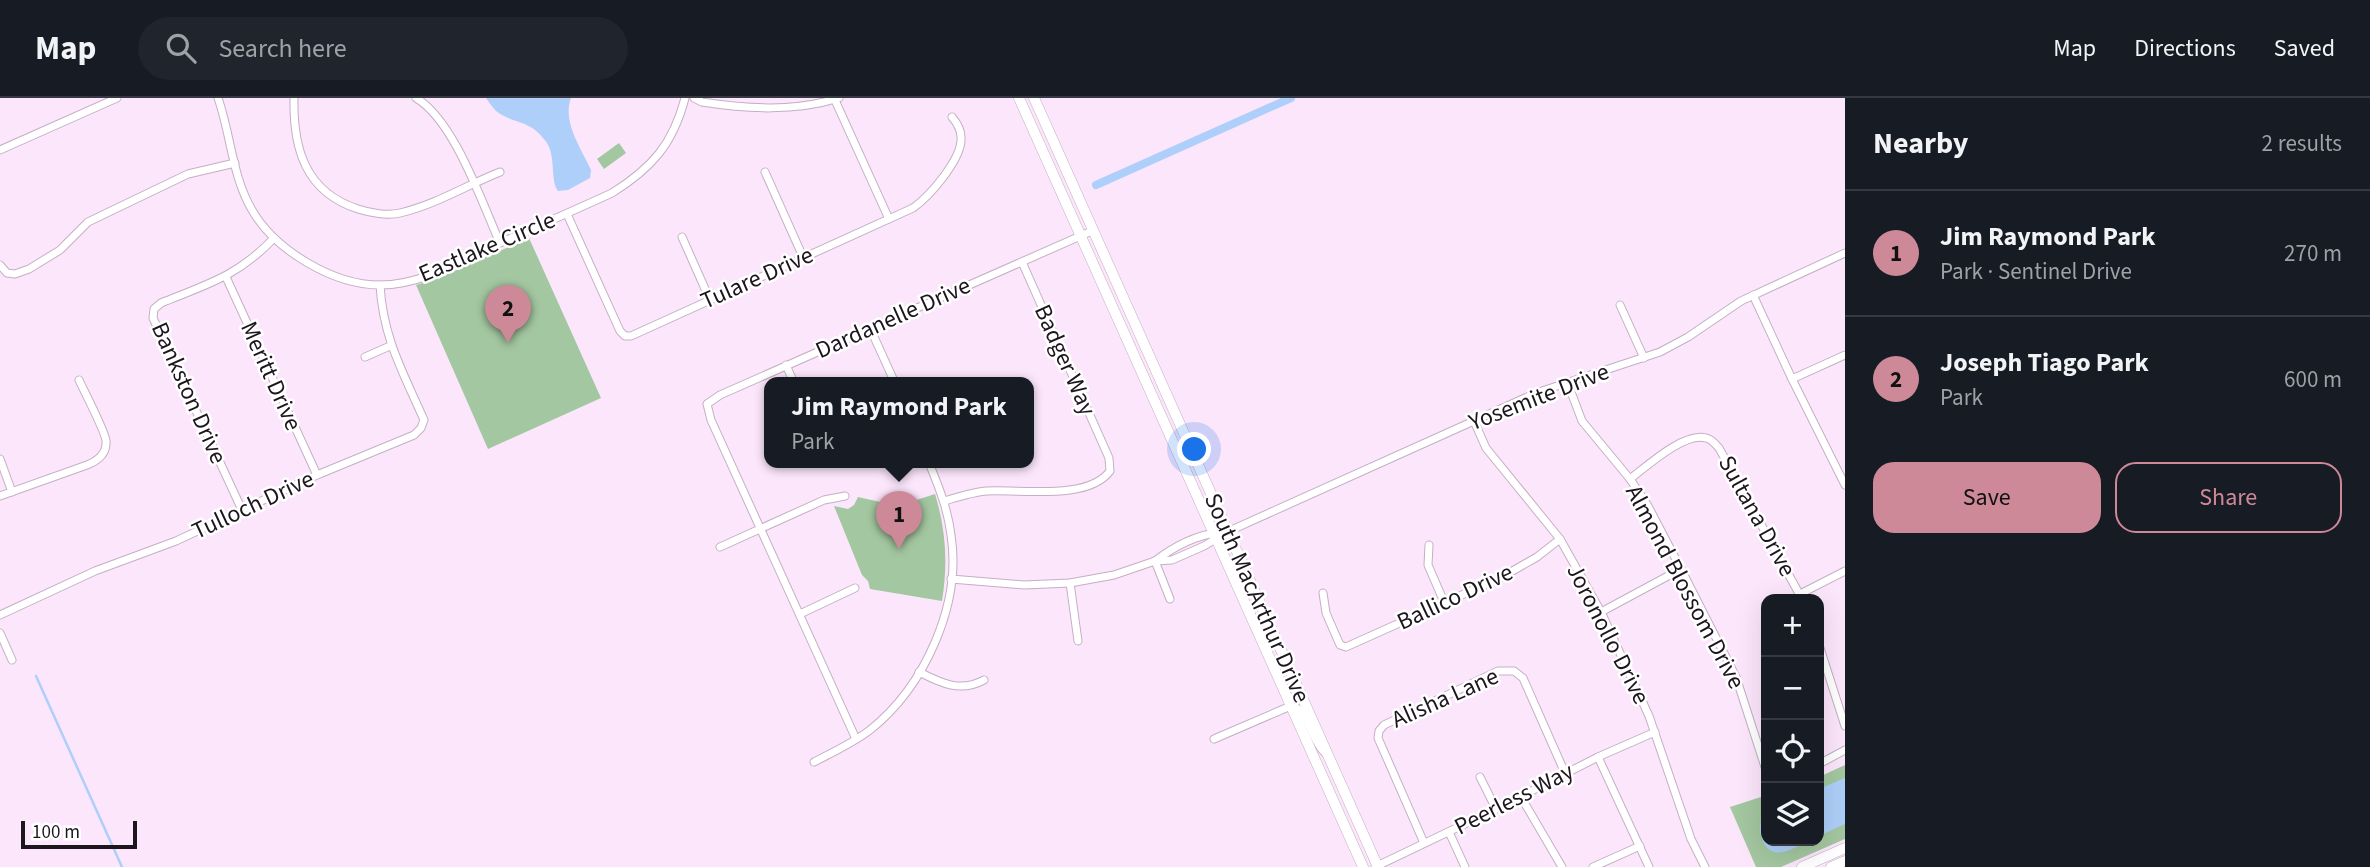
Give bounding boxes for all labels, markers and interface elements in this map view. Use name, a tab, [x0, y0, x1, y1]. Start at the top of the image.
search box	[138, 17, 628, 80]
text: Map	[35, 25, 96, 72]
icon: search	[162, 29, 200, 67]
text: Search here	[218, 30, 347, 67]
text: Map	[2053, 31, 2096, 66]
text: Directions	[2134, 31, 2236, 66]
text: Saved	[2274, 31, 2335, 66]
text: Nearby	[1873, 122, 1968, 165]
text: 2 results	[2262, 127, 2342, 160]
street label: Eastlake Circle	[413, 202, 561, 292]
text: Jim Raymond Park	[1940, 218, 2155, 255]
text: 1	[1890, 237, 1902, 270]
text: 270 m	[2284, 237, 2342, 270]
street label: Tulare Drive	[695, 238, 819, 318]
text: Park · Sentinel Drive	[1940, 255, 2132, 288]
street label: Dardanelle Drive	[810, 268, 976, 368]
pin: 2	[485, 285, 531, 343]
street label: Badger Way	[1025, 299, 1105, 421]
street label: Meritt Drive	[231, 316, 311, 436]
street label: Bankston Drive	[142, 317, 236, 469]
text: Joseph Tiago Park	[1940, 344, 2149, 381]
street label: Yosemite Drive	[1463, 354, 1614, 440]
text: 2	[1890, 363, 1902, 396]
text: 600 m	[2284, 363, 2342, 396]
popup	[764, 377, 1034, 468]
text: Park	[1940, 381, 1983, 414]
text: Jim Raymond Park	[791, 388, 1007, 425]
text: Park	[791, 425, 834, 458]
your location	[1177, 432, 1211, 466]
street label: Sultana Drive	[1709, 449, 1805, 583]
street label: Tulloch Drive	[186, 461, 320, 549]
button: Save	[1873, 462, 2101, 533]
button: Share	[2115, 462, 2342, 533]
street label: Almond Blossom Drive	[1616, 479, 1754, 695]
street label: South MacArthur Drive	[1195, 488, 1319, 708]
pin: 1	[876, 491, 922, 549]
street label: Ballico Drive	[1391, 555, 1519, 639]
street label: Joronollo Drive	[1557, 558, 1659, 710]
map controls	[1761, 594, 1824, 846]
button: +	[1761, 594, 1824, 657]
button: −	[1761, 657, 1824, 720]
street label: Alisha Lane	[1386, 659, 1504, 737]
button: locate	[1761, 720, 1824, 783]
street label: Peerless Way	[1448, 754, 1580, 844]
button: layers	[1761, 783, 1824, 846]
scale bar	[21, 818, 136, 850]
text: 100 m	[32, 819, 80, 846]

